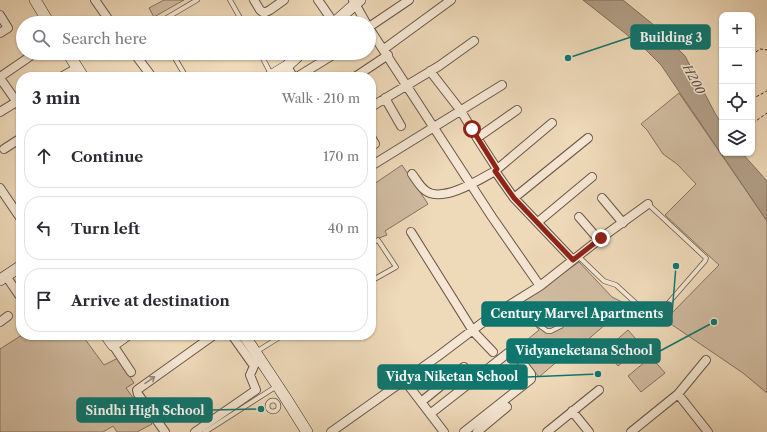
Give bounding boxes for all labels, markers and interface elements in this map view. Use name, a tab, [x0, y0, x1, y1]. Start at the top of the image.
map controls	[719, 12, 755, 156]
button: +	[719, 12, 755, 48]
search box	[16, 16, 376, 60]
callout: Building 3	[631, 25, 710, 49]
icon: search	[30, 27, 52, 49]
text: Search here	[62, 29, 147, 48]
text: Building 3	[640, 30, 703, 45]
button: −	[719, 48, 755, 84]
water label: H200	[679, 61, 708, 97]
button: locate	[719, 84, 755, 120]
text: 3 min	[32, 88, 81, 108]
text: Walk · 210 m	[282, 90, 360, 106]
route start	[463, 120, 481, 138]
button: layers	[719, 120, 755, 156]
icon: ahead	[33, 145, 55, 167]
text: Continue	[71, 147, 143, 166]
text: 170 m	[323, 148, 359, 164]
icon: left	[33, 217, 55, 239]
text: Turn left	[71, 219, 140, 238]
text: 40 m	[328, 220, 359, 236]
route end	[592, 229, 610, 247]
icon: arrive	[33, 289, 55, 311]
text: Arrive at destination	[71, 291, 230, 310]
callout: Century Marvel Apartments	[482, 302, 672, 326]
text: Century Marvel Apartments	[491, 306, 664, 321]
callout: Vidyaneketana School	[507, 339, 660, 363]
text: Vidyaneketana School	[514, 343, 653, 358]
callout: Vidya Niketan School	[378, 365, 527, 389]
text: Vidya Niketan School	[385, 369, 518, 384]
one-way arrow	[144, 376, 155, 384]
callout: Sindhi High School	[77, 398, 212, 422]
text: Sindhi High School	[85, 403, 205, 418]

